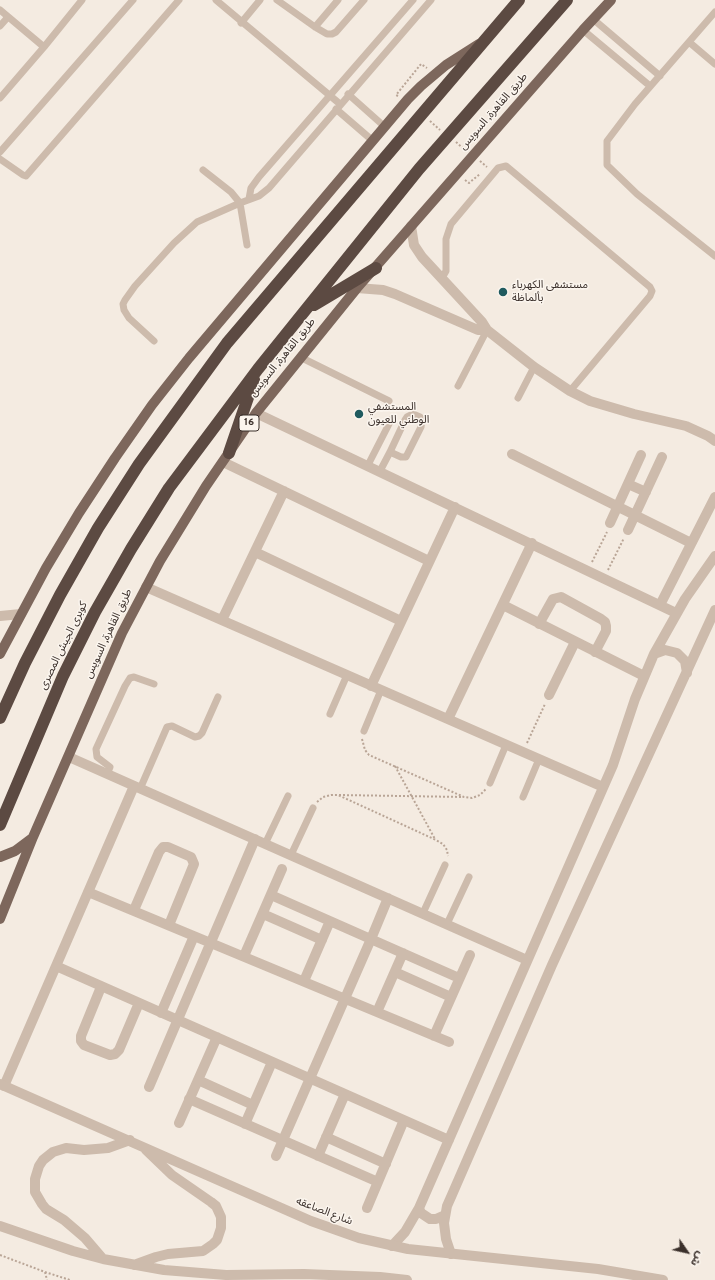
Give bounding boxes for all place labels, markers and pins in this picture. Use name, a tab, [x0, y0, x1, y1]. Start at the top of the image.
place label: مستشفى الكهرباء بألماظة	[512, 279, 588, 305]
marker: مستشفى الكهرباء بألماظة	[497, 286, 509, 298]
place label: المستشفي الوطني للعيون	[368, 401, 429, 427]
marker: المستشفي الوطني للعيون	[353, 408, 365, 420]

